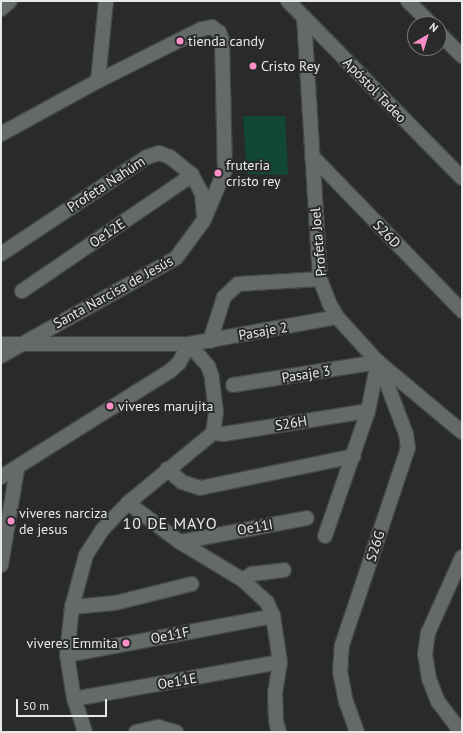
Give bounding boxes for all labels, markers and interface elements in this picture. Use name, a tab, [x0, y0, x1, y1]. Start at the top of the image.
north arrow	[407, 16, 447, 56]
text: N	[427, 20, 441, 35]
place label: tienda candy	[188, 33, 264, 49]
marker: tienda candy	[175, 36, 185, 46]
street label: Apóstol Tadeo	[340, 54, 410, 126]
place label: Cristo Rey	[261, 58, 320, 74]
marker: Cristo Rey	[248, 61, 258, 71]
street label: Profeta Nahúm	[64, 153, 148, 215]
place label: fruteria cristo rey	[226, 157, 281, 190]
marker: fruteria cristo rey	[213, 168, 223, 178]
street label: Profeta Joel	[307, 207, 329, 277]
street label: Oe12E	[86, 215, 128, 251]
street label: S26D	[370, 217, 404, 251]
street label: Santa Narcisa de Jesús	[50, 252, 176, 332]
street label: Pasaje 2	[237, 318, 289, 344]
street label: Pasaje 3	[280, 362, 332, 386]
place label: viveres marujita	[118, 398, 214, 414]
marker: viveres marujita	[105, 401, 115, 411]
street label: S26H	[274, 412, 308, 434]
place label: viveres narciza de jesus	[19, 505, 107, 538]
district label: 10 DE MAYO	[122, 513, 218, 533]
marker: viveres narciza de jesus	[6, 516, 16, 526]
street label: Oe11I	[236, 516, 274, 538]
street label: S26G	[362, 529, 388, 563]
street label: Oe11F	[149, 623, 191, 647]
place label: viveres Emmita	[27, 635, 118, 651]
marker: viveres Emmita	[121, 638, 131, 648]
street label: Oe11E	[156, 669, 198, 693]
scale bar	[18, 691, 109, 717]
text: 50 m	[23, 698, 49, 713]

